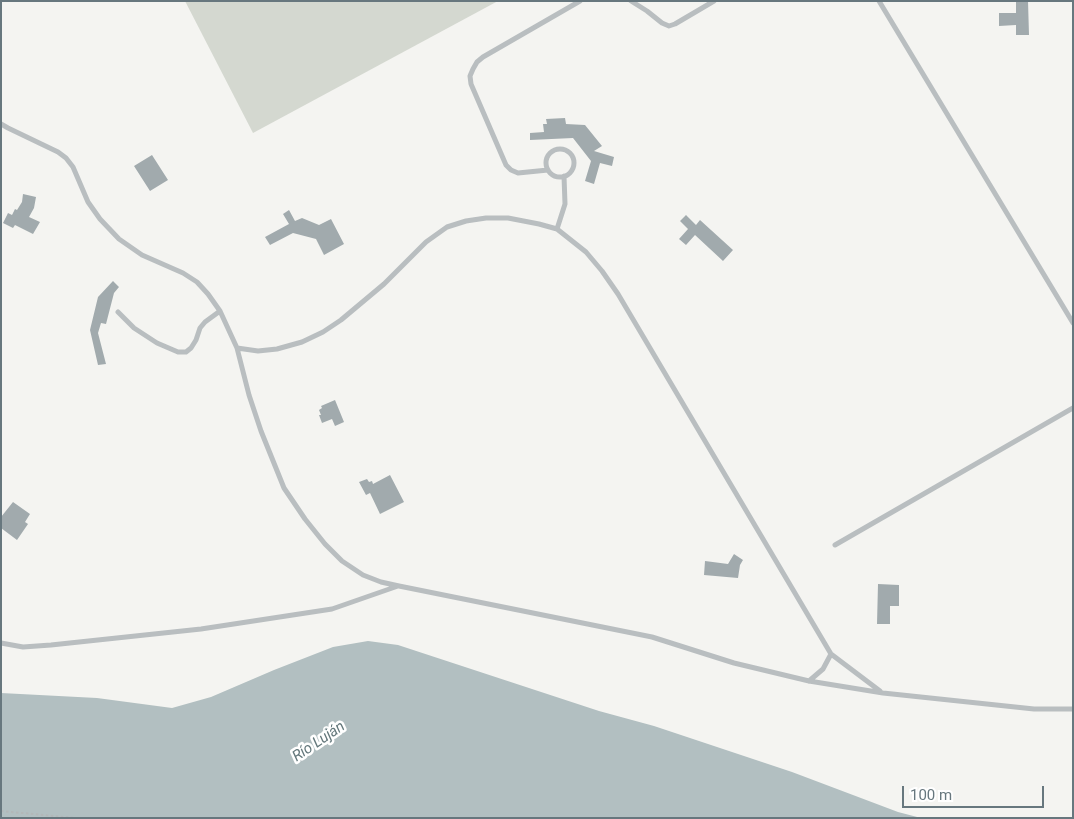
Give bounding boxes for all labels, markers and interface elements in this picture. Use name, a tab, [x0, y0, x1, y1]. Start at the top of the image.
water label: Río Luján	[289, 718, 349, 766]
scale bar	[904, 776, 1046, 808]
text: 100 m	[910, 786, 952, 804]

